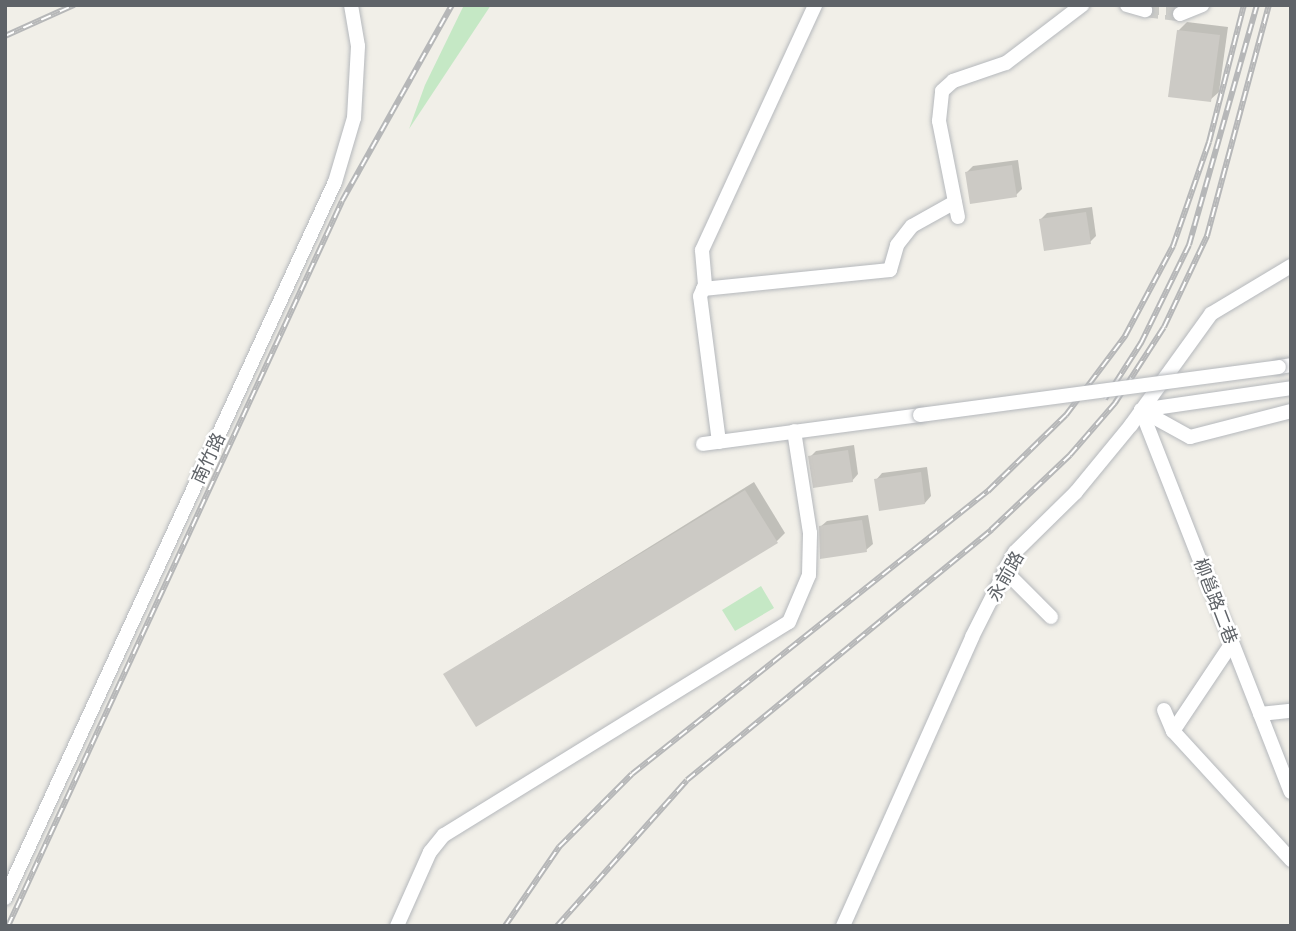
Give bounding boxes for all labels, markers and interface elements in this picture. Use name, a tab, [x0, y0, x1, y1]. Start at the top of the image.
street label: 南竹路	[187, 429, 229, 487]
street label: 永前路	[982, 547, 1028, 605]
street label: 柳邕路二巷	[1190, 555, 1242, 647]

